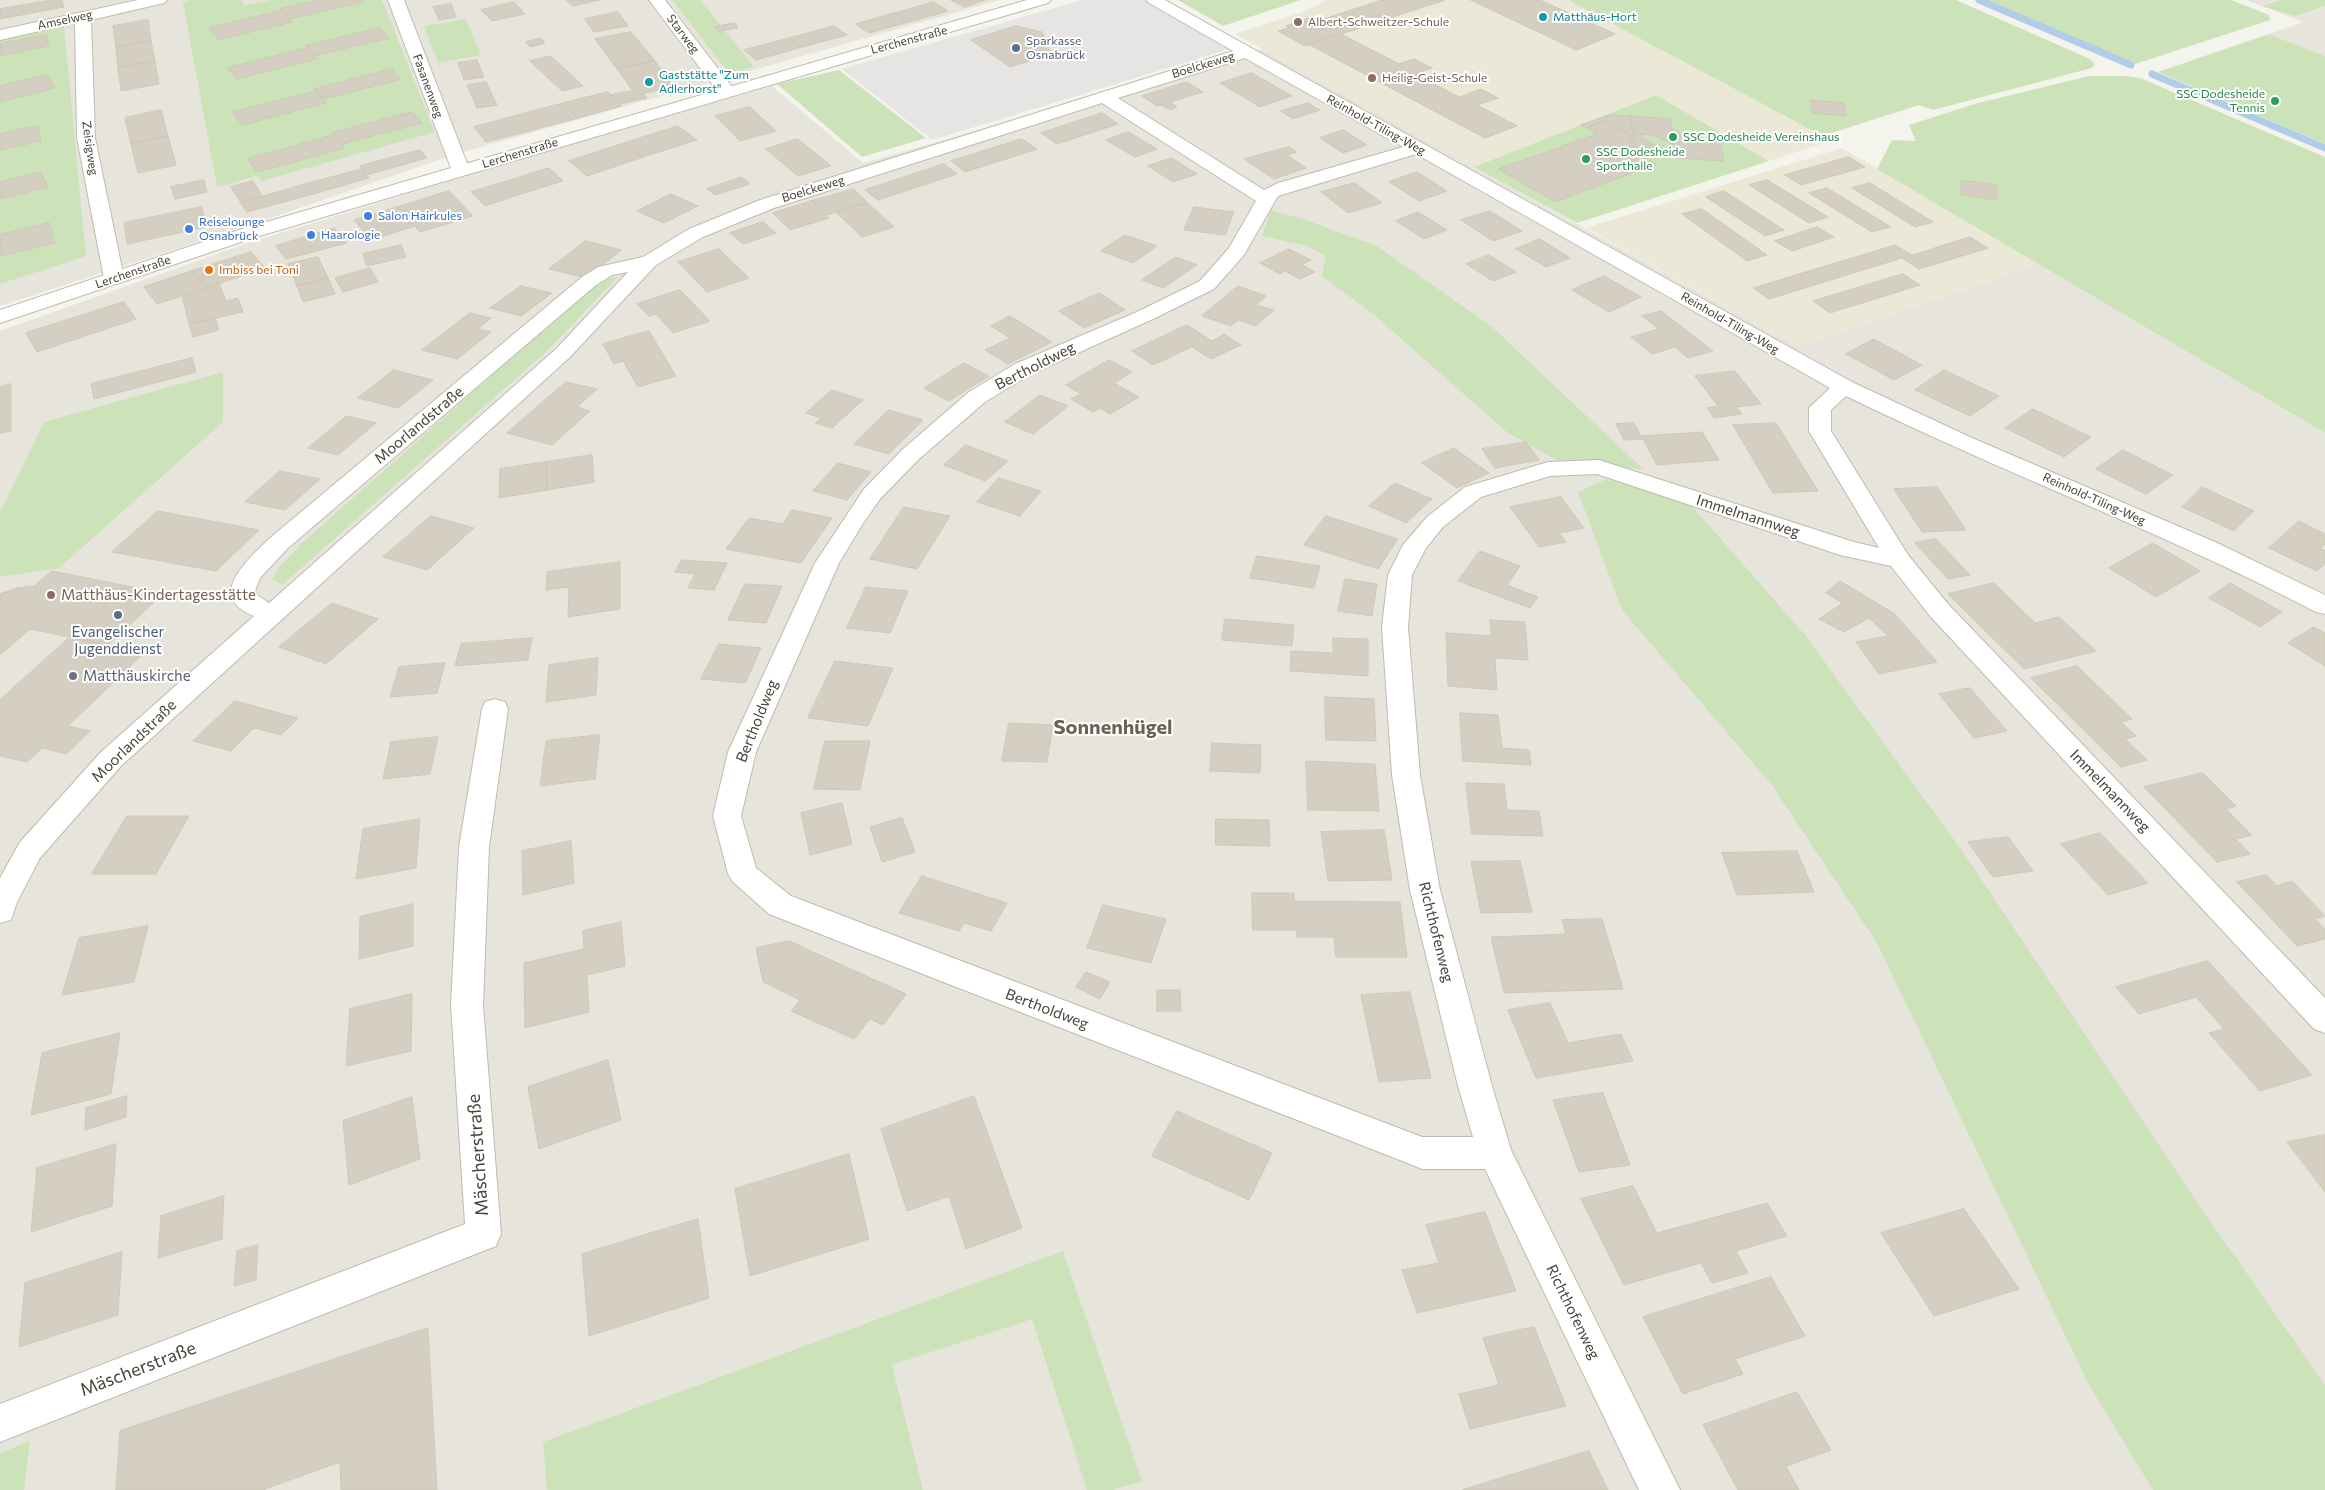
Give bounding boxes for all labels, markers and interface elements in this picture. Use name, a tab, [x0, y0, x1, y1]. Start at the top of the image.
street label: Amselweg	[36, 7, 94, 33]
place label: Matthäus-Hort	[1553, 10, 1637, 24]
marker: Matthäus-Hort	[1537, 11, 1549, 23]
street label: Starweg	[664, 12, 702, 56]
place label: Albert-Schweitzer-Schule	[1308, 15, 1449, 29]
marker: Albert-Schweitzer-Schule	[1292, 16, 1304, 28]
street label: Lerchenstraße	[869, 23, 949, 57]
place label: Sparkasse Osnabrück	[1026, 34, 1085, 62]
marker: Sparkasse Osnabrück	[1010, 42, 1022, 54]
street label: Boelckeweg	[1170, 49, 1236, 81]
street label: Fasanenweg	[410, 52, 446, 120]
place label: Gaststätte "Zum Adlerhorst"	[659, 68, 749, 96]
place label: Heilig-Geist-Schule	[1382, 71, 1487, 85]
marker: Heilig-Geist-Schule	[1366, 72, 1378, 84]
marker: Gaststätte "Zum Adlerhorst"	[643, 76, 655, 88]
place label: SSC Dodesheide Tennis	[2176, 87, 2265, 115]
street label: Reinhold-Tiling-Weg	[1324, 92, 1428, 158]
marker: SSC Dodesheide Tennis	[2269, 95, 2281, 107]
street label: Zeisigweg	[79, 120, 101, 176]
place label: SSC Dodesheide Vereinshaus	[1683, 130, 1840, 144]
marker: SSC Dodesheide Vereinshaus	[1667, 131, 1679, 143]
street label: Lerchenstraße	[480, 135, 560, 171]
place label: SSC Dodesheide Sporthalle	[1596, 145, 1685, 173]
marker: SSC Dodesheide Sporthalle	[1580, 153, 1592, 165]
street label: Boelckeweg	[780, 173, 846, 205]
place label: Salon Hairkules	[378, 209, 462, 223]
marker: Salon Hairkules	[362, 210, 374, 222]
place label: Reiselounge Osnabrück	[199, 215, 264, 243]
marker: Reiselounge Osnabrück	[183, 223, 195, 235]
place label: Haarologie	[321, 228, 380, 242]
marker: Haarologie	[305, 229, 317, 241]
street label: Lerchenstraße	[93, 252, 173, 292]
place label: Imbiss bei Toni	[219, 263, 299, 277]
marker: Imbiss bei Toni	[203, 264, 215, 276]
street label: Reinhold-Tiling-Weg	[1678, 289, 1782, 357]
street label: Bertholdweg	[992, 338, 1078, 394]
street label: Moorlandstraße	[371, 383, 467, 467]
street label: Reinhold-Tiling-Weg	[2040, 470, 2148, 528]
street label: Immelmannweg	[1694, 491, 1802, 541]
place label: Matthäus-Kindertagesstätte	[61, 586, 256, 604]
marker: Matthäus-Kindertagesstätte	[45, 589, 57, 601]
marker: Evangelischer Jugenddienst	[112, 609, 124, 621]
place label: Evangelischer Jugenddienst	[72, 623, 164, 658]
place label: Matthäuskirche	[83, 667, 191, 685]
marker: Matthäuskirche	[67, 670, 79, 682]
street label: Bertholdweg	[732, 677, 782, 765]
street label: Moorlandstraße	[88, 696, 180, 786]
district label: Sonnenhügel	[1054, 715, 1172, 739]
street label: Immelmannweg	[2066, 746, 2154, 836]
street label: Richthofenweg	[1415, 880, 1457, 984]
street label: Bertholdweg	[1003, 985, 1091, 1033]
street label: Mäscherstraße	[463, 1093, 493, 1217]
street label: Richthofenweg	[1542, 1262, 1604, 1362]
street label: Mäscherstraße	[77, 1337, 199, 1401]

